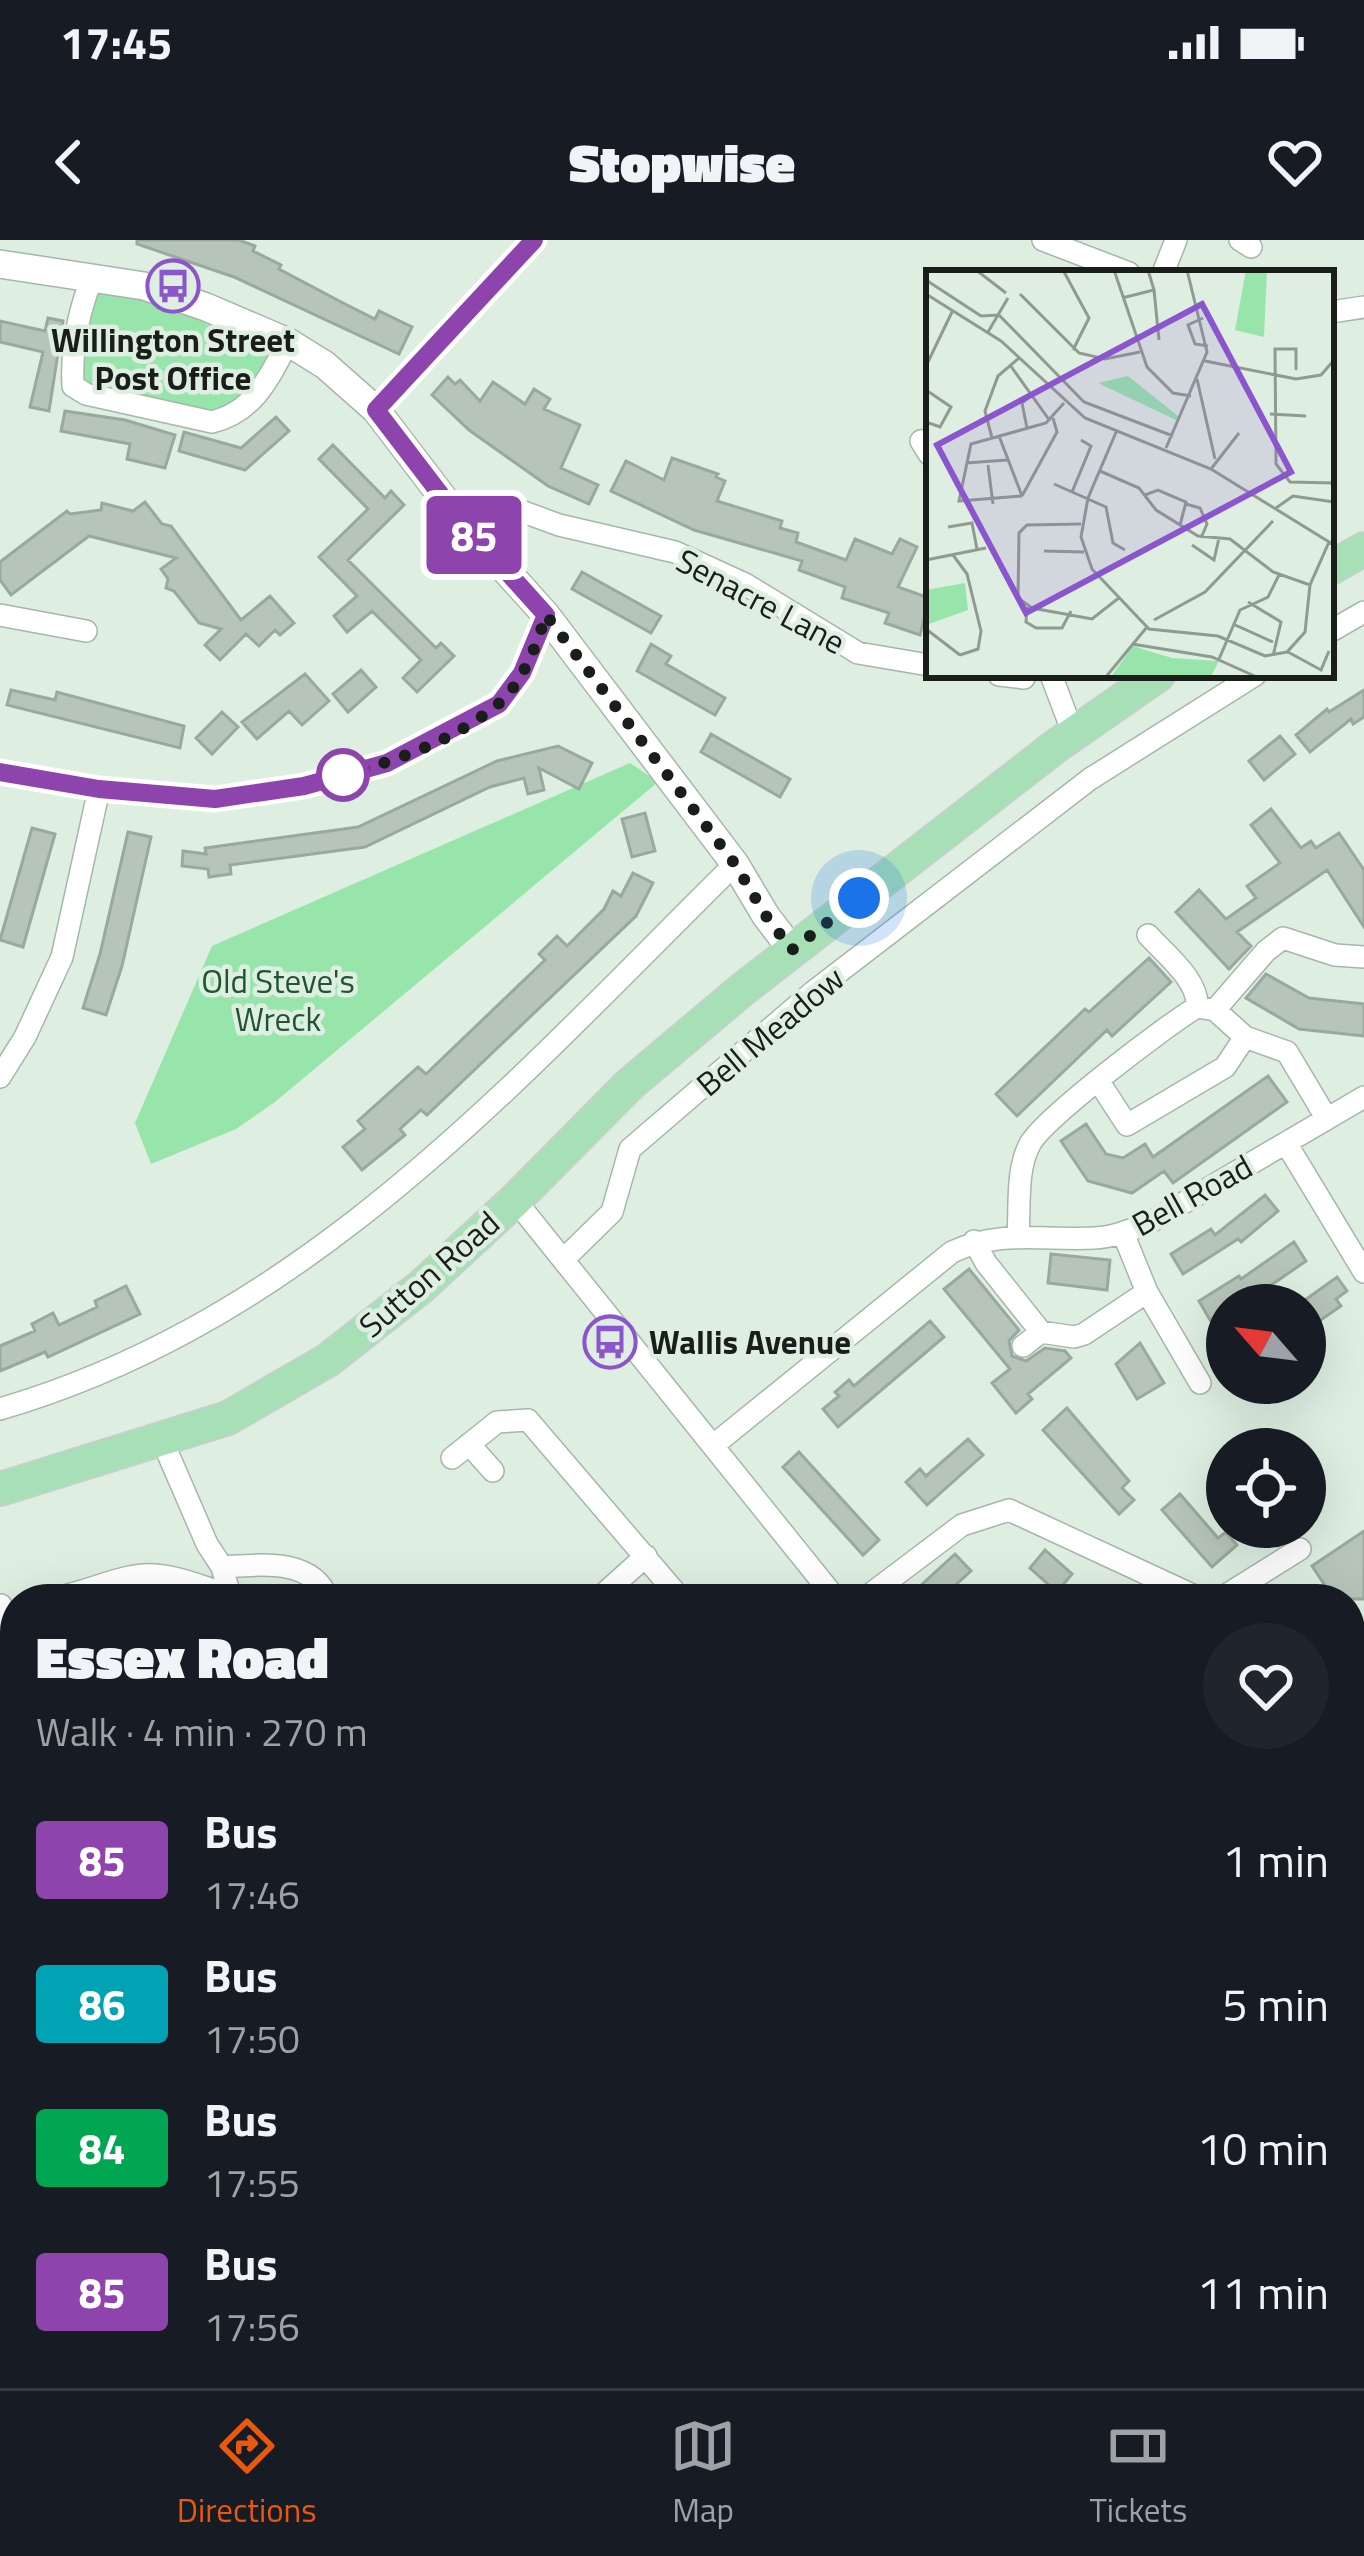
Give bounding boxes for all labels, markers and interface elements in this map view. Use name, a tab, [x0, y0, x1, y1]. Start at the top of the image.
text: 17:45	[60, 8, 172, 76]
text: Stopwise	[569, 121, 795, 203]
icon: back	[36, 129, 102, 195]
icon: heart	[1262, 129, 1328, 195]
bus stop icon: Willington Street Post Office	[145, 258, 201, 314]
inset map	[926, 270, 1334, 678]
place label: Willington Street Post Office	[51, 315, 295, 403]
line badge: 85	[420, 496, 528, 574]
text: 85	[450, 503, 498, 567]
street label: Senacre Lane	[668, 536, 854, 666]
unlabelled marker	[318, 750, 368, 800]
your location	[829, 868, 889, 928]
street label: Bell Meadow	[685, 954, 855, 1108]
park label: Old Steve's Wreck	[201, 956, 355, 1044]
street label: Bell Road	[1123, 1141, 1261, 1249]
street label: Sutton Road	[348, 1199, 510, 1349]
north arrow	[1206, 1284, 1326, 1404]
map controls	[1206, 1284, 1326, 1548]
bus stop icon: Wallis Avenue	[582, 1314, 638, 1370]
place label: Wallis Avenue	[649, 1317, 851, 1367]
button: locate	[1206, 1428, 1326, 1548]
text: Essex Road	[36, 1613, 329, 1700]
button: heart	[1203, 1623, 1329, 1749]
text: Walk · 4 min · 270 m	[36, 1702, 368, 1761]
text: Bus	[204, 1797, 278, 1865]
text: 1 min	[1222, 1826, 1329, 1894]
text: 85	[78, 1828, 126, 1892]
text: 17:46	[204, 1865, 300, 1924]
text: Bus	[204, 1941, 278, 2009]
text: 5 min	[1222, 1970, 1329, 2038]
text: 86	[78, 1972, 126, 2036]
text: 17:50	[204, 2009, 300, 2068]
text: Bus	[204, 2085, 278, 2153]
text: 10 min	[1197, 2114, 1329, 2182]
text: 84	[78, 2116, 126, 2180]
text: 17:55	[204, 2153, 300, 2212]
text: Bus	[204, 2229, 278, 2297]
text: 11 min	[1197, 2258, 1329, 2326]
text: 85	[78, 2260, 126, 2324]
text: 17:56	[204, 2297, 300, 2356]
tab: Directions	[177, 2413, 317, 2535]
tab: Map	[670, 2413, 736, 2535]
tab: Tickets	[1089, 2413, 1187, 2535]

